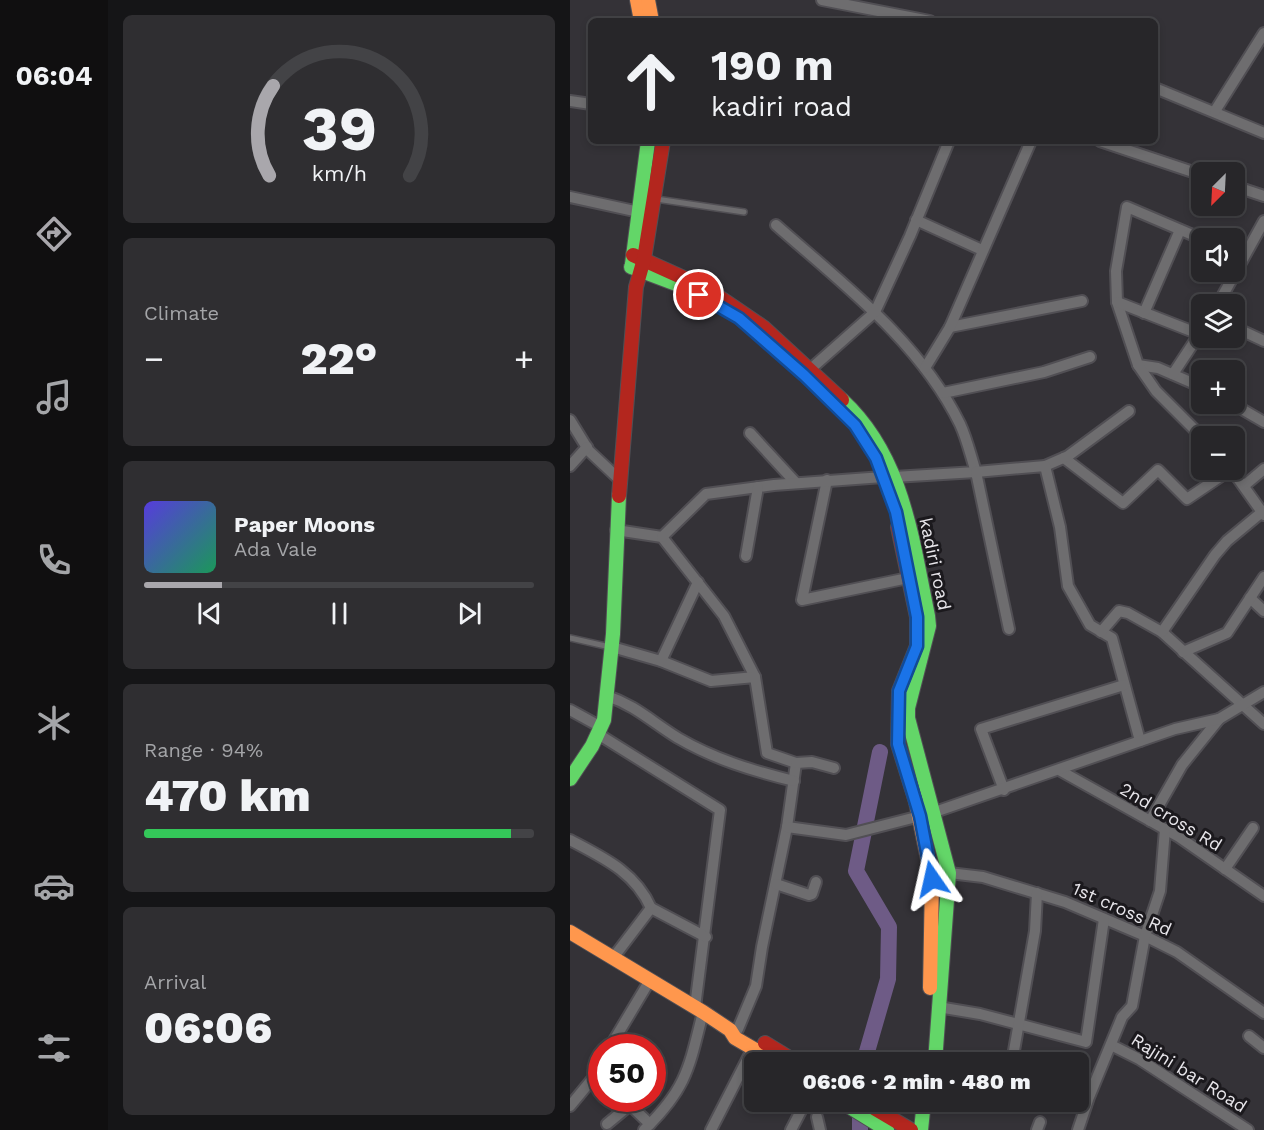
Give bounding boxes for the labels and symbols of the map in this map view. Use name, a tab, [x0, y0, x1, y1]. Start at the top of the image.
north arrow	[1191, 162, 1245, 216]
pin	[673, 269, 724, 320]
street label: kadiri road	[915, 516, 956, 612]
street label: 2nd cross Rd	[1117, 778, 1226, 855]
position arrow	[900, 847, 964, 911]
street label: 1st cross Rd	[1069, 877, 1175, 940]
street label: Rajini bar Road	[1128, 1029, 1251, 1117]
speed limit sign: 50	[588, 1034, 666, 1112]

